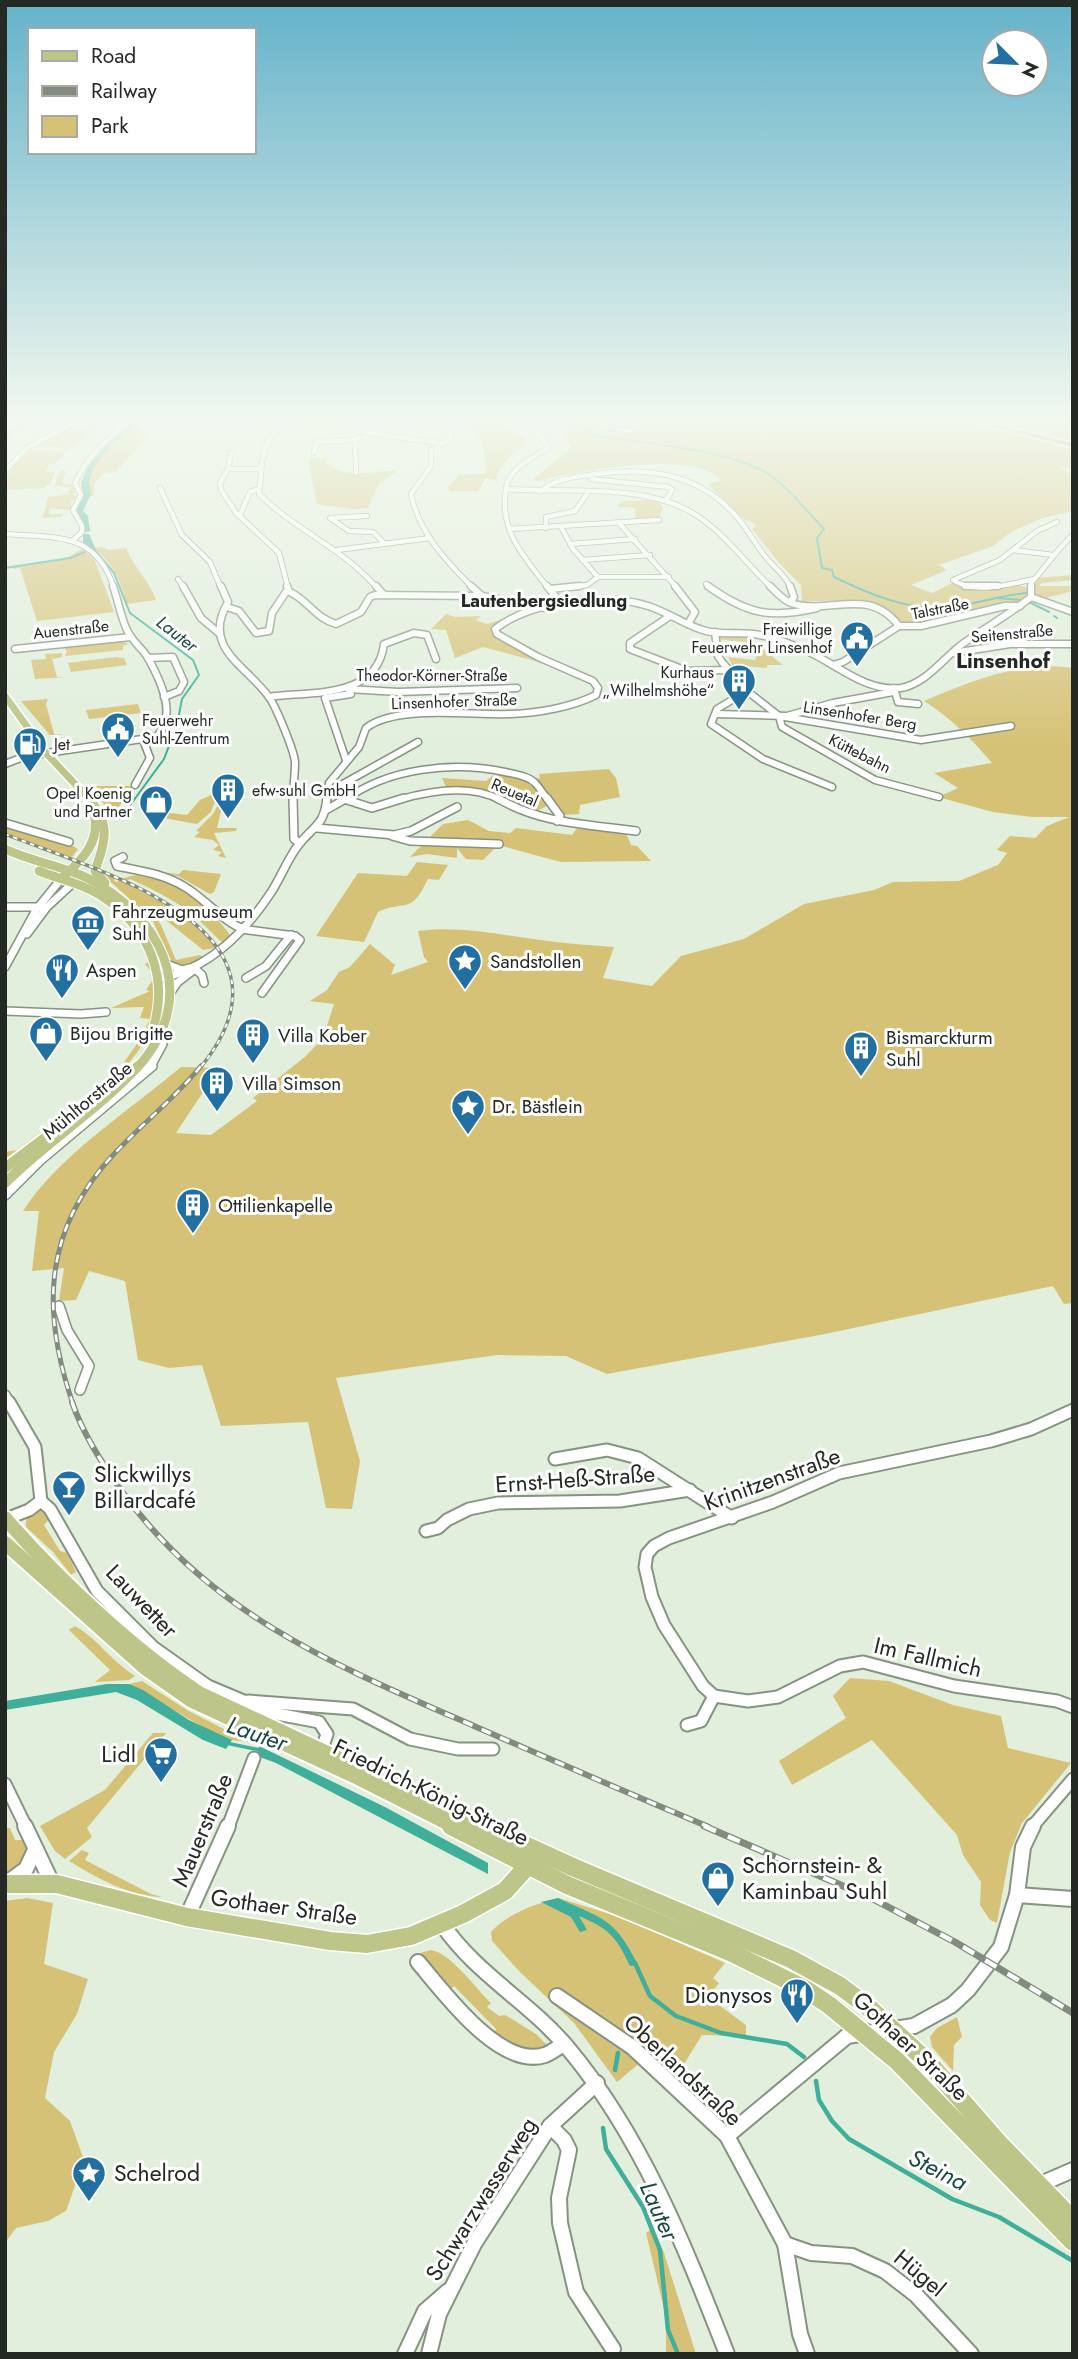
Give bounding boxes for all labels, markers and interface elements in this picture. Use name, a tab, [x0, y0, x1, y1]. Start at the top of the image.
legend	[28, 28, 256, 154]
north arrow	[980, 28, 1050, 98]
text: Road	[91, 41, 136, 71]
text: N	[1015, 57, 1045, 82]
text: Railway	[91, 76, 157, 106]
text: Park	[91, 111, 129, 141]
district label: Lautenbergsiedlung	[461, 588, 627, 614]
street label: Talstraße	[909, 592, 971, 625]
water label: Lauter	[151, 610, 204, 659]
street label: Auenstraße	[32, 614, 110, 645]
place label: Freiwillige Feuerwehr Linsenhof	[692, 618, 832, 659]
street label: Seitenstraße	[970, 618, 1054, 649]
public building icon: Freiwillige Feuerwehr Linsenhof	[838, 619, 876, 668]
district label: Linsenhof	[956, 646, 1051, 676]
place label: Kurhaus „Wilhelmshöhe“	[603, 661, 714, 702]
building icon: Kurhaus „Wilhelmshöhe“	[720, 662, 758, 711]
street label: Theodor-Körner-Straße	[357, 664, 507, 687]
street label: Linsenhofer Straße	[391, 688, 517, 715]
street label: Linsenhofer Berg	[802, 695, 918, 736]
place label: Feuerwehr Suhl-Zentrum	[142, 709, 230, 750]
public building icon: Feuerwehr Suhl-Zentrum	[99, 710, 137, 759]
fuel station icon: Jet	[11, 725, 49, 774]
street label: Küttebahn	[825, 728, 895, 779]
place label: Jet	[52, 733, 70, 756]
building icon: efw-suhl GmbH	[209, 771, 247, 820]
street label: Reuetal	[488, 772, 542, 813]
place label: efw-suhl GmbH	[252, 779, 356, 802]
place label: Opel Koenig und Partner	[46, 782, 133, 823]
shop icon: Opel Koenig und Partner	[137, 783, 175, 832]
place label: Fahrzeugmuseum Suhl	[112, 898, 253, 947]
museum icon: Fahrzeugmuseum Suhl	[69, 903, 107, 952]
place icon: Sandstollen	[446, 942, 484, 991]
place label: Sandstollen	[490, 948, 581, 975]
restaurant icon: Aspen	[43, 951, 81, 1000]
place label: Aspen	[86, 957, 137, 984]
shop icon: Bijou Brigitte	[27, 1014, 65, 1063]
building icon: Villa Kober	[234, 1016, 272, 1065]
place label: Bijou Brigitte	[70, 1020, 173, 1047]
place label: Villa Kober	[278, 1022, 367, 1049]
place label: Bismarckturm Suhl	[886, 1024, 993, 1073]
building icon: Bismarckturm Suhl	[842, 1029, 880, 1078]
street label: Mühltorstraße	[37, 1055, 138, 1146]
building icon: Villa Simson	[198, 1064, 236, 1113]
place label: Villa Simson	[242, 1070, 341, 1097]
place icon: Dr. Bästlein	[449, 1087, 487, 1136]
place label: Dr. Bästlein	[492, 1093, 583, 1120]
building icon: Ottilienkapelle	[174, 1186, 212, 1235]
place label: Ottilienkapelle	[218, 1192, 333, 1219]
street label: Krinitzenstraße	[699, 1438, 845, 1519]
street label: Ernst-Heß-Straße	[494, 1456, 656, 1502]
place label: Slickwillys Billardcafé	[94, 1457, 196, 1517]
bar icon: Slickwillys Billardcafé	[50, 1468, 88, 1517]
street label: Lauwetter	[98, 1556, 186, 1646]
street label: Im Fallmich	[871, 1628, 985, 1686]
water label: Lauter	[222, 1707, 294, 1761]
street label: Friedrich-König-Straße	[327, 1730, 535, 1854]
supermarket icon: Lidl	[142, 1735, 180, 1784]
place label: Lidl	[101, 1737, 136, 1771]
street label: Mauerstraße	[163, 1768, 241, 1892]
place label: Schornstein- & Kaminbau Suhl	[742, 1848, 887, 1908]
shop icon: Schornstein- & Kaminbau Suhl	[699, 1859, 737, 1908]
street label: Gothaer Straße	[209, 1880, 360, 1934]
restaurant icon: Dionysos	[778, 1976, 816, 2025]
place label: Dionysos	[685, 1978, 772, 2012]
street label: Gothaer Straße	[845, 1983, 977, 2109]
street label: Oberlandstraße	[616, 2006, 750, 2134]
street label: Schwarzwasserweg	[417, 2110, 545, 2288]
water label: Steina	[903, 2140, 974, 2199]
place icon: Schelrod	[70, 2154, 108, 2203]
place label: Schelrod	[114, 2156, 200, 2190]
water label: Lauter	[631, 2176, 689, 2248]
street label: Hügel	[887, 2241, 953, 2305]

